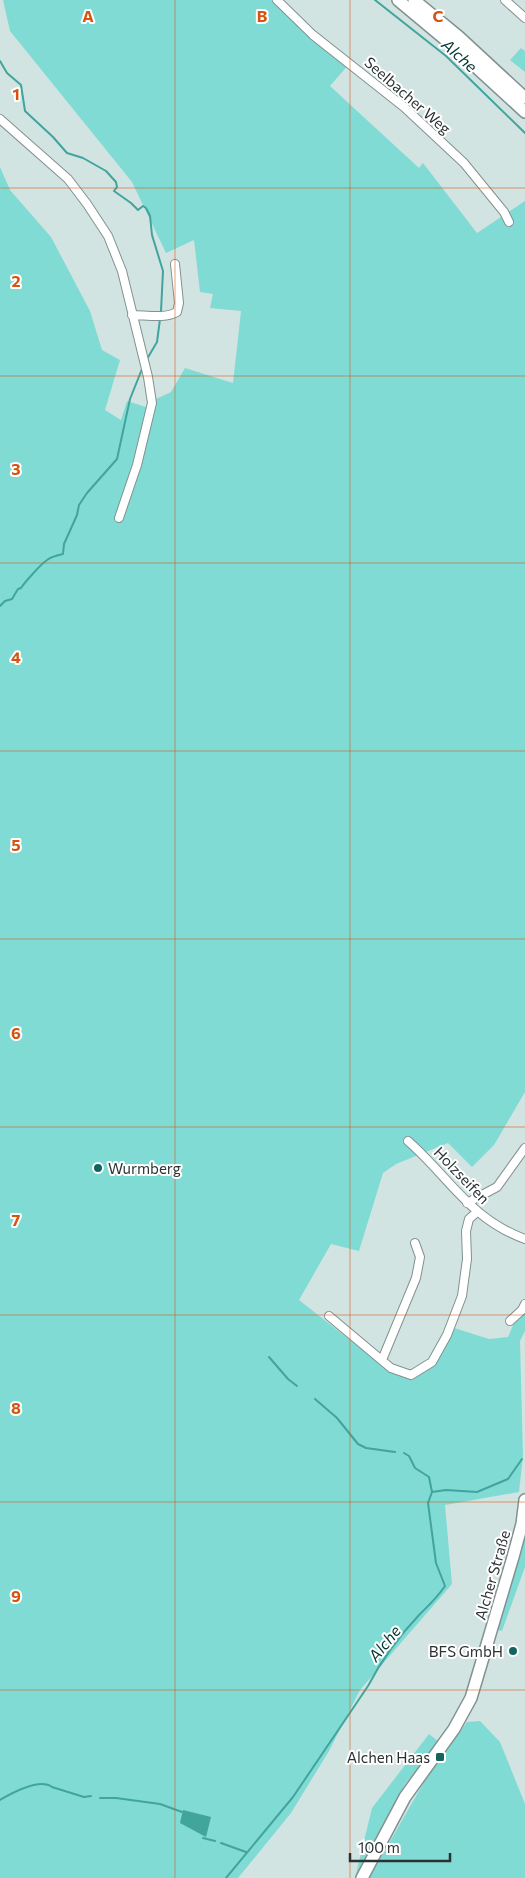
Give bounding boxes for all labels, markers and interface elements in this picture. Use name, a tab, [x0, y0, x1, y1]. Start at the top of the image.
text: A	[82, 6, 94, 25]
text: B	[257, 6, 268, 25]
text: C	[433, 6, 444, 25]
water label: Alche	[438, 34, 482, 76]
street label: Seelbacher Weg	[361, 53, 455, 137]
text: 1	[12, 84, 20, 103]
text: 2	[11, 271, 21, 290]
text: 3	[11, 459, 21, 478]
text: 4	[11, 647, 21, 666]
text: 5	[11, 835, 21, 854]
text: 6	[11, 1023, 21, 1042]
street label: Holzseifen	[430, 1143, 494, 1207]
place label: Wurmberg	[108, 1159, 181, 1177]
marker: Wurmberg	[92, 1162, 104, 1174]
text: 7	[12, 1210, 21, 1229]
text: 8	[11, 1398, 21, 1417]
street label: Alcher Straße	[471, 1528, 513, 1622]
text: 9	[11, 1586, 21, 1605]
water label: Alche	[363, 1621, 405, 1666]
place label: BFS GmbH	[429, 1642, 503, 1660]
marker: BFS GmbH	[507, 1645, 519, 1657]
place label: Alchen Haas	[347, 1748, 430, 1766]
marker: Alchen Haas	[434, 1751, 446, 1763]
scale bar	[350, 1830, 450, 1862]
text: 100 m	[358, 1838, 400, 1856]

